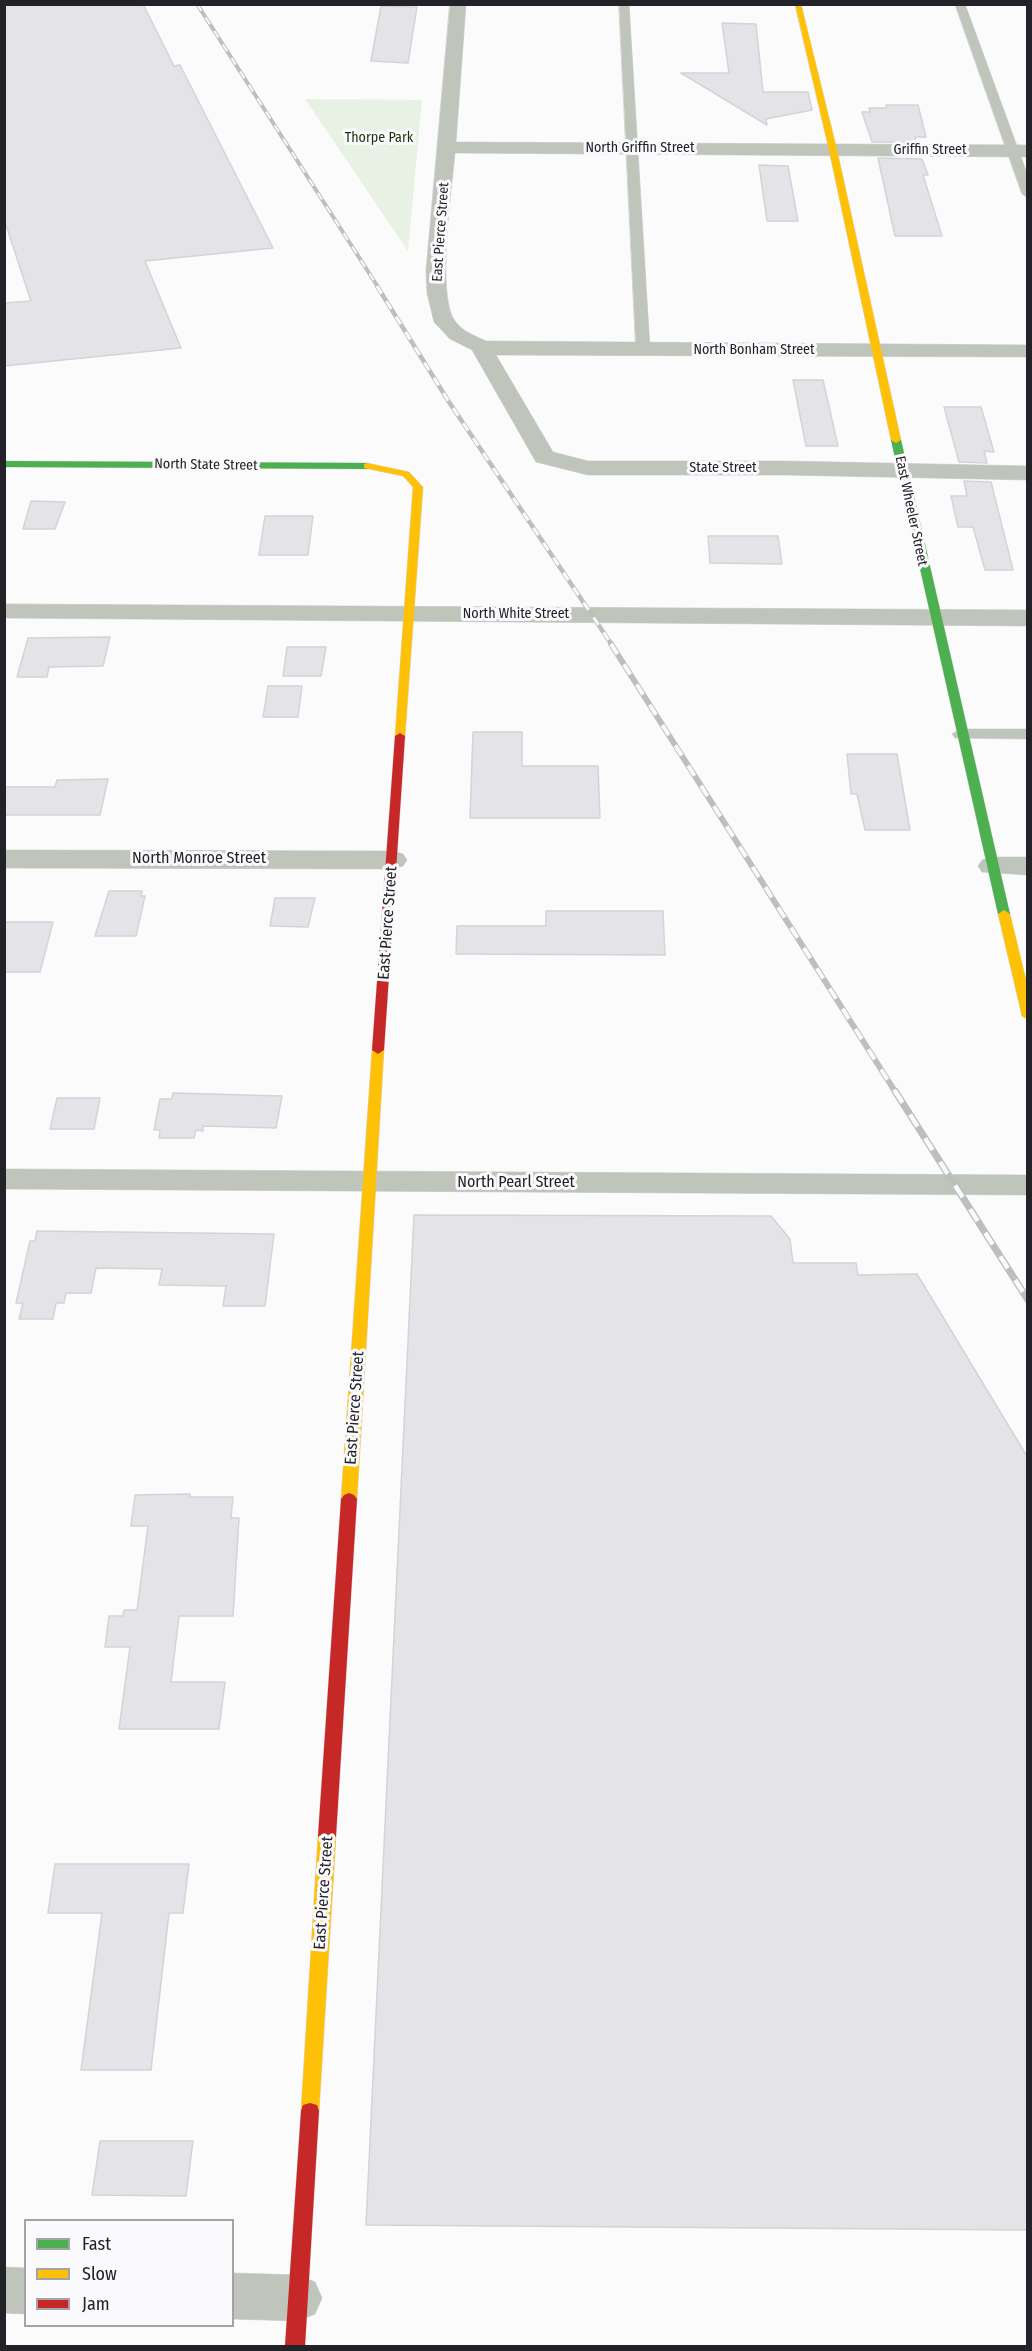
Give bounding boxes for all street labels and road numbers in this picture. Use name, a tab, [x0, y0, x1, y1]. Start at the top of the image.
street label: North Griffin Street	[585, 140, 695, 156]
street label: Griffin Street	[893, 142, 967, 158]
street label: East Pierce Street	[429, 182, 453, 282]
street label: North Bonham Street	[693, 342, 815, 358]
street label: East Wheeler Street	[891, 455, 931, 567]
street label: North State Street	[154, 456, 258, 474]
street label: State Street	[689, 460, 757, 476]
street label: North White Street	[463, 606, 569, 622]
street label: North Monroe Street	[132, 849, 266, 869]
street label: East Pierce Street	[374, 866, 402, 980]
street label: North Pearl Street	[457, 1173, 575, 1193]
street label: East Pierce Street	[341, 1351, 369, 1465]
street label: East Pierce Street	[310, 1836, 338, 1950]

